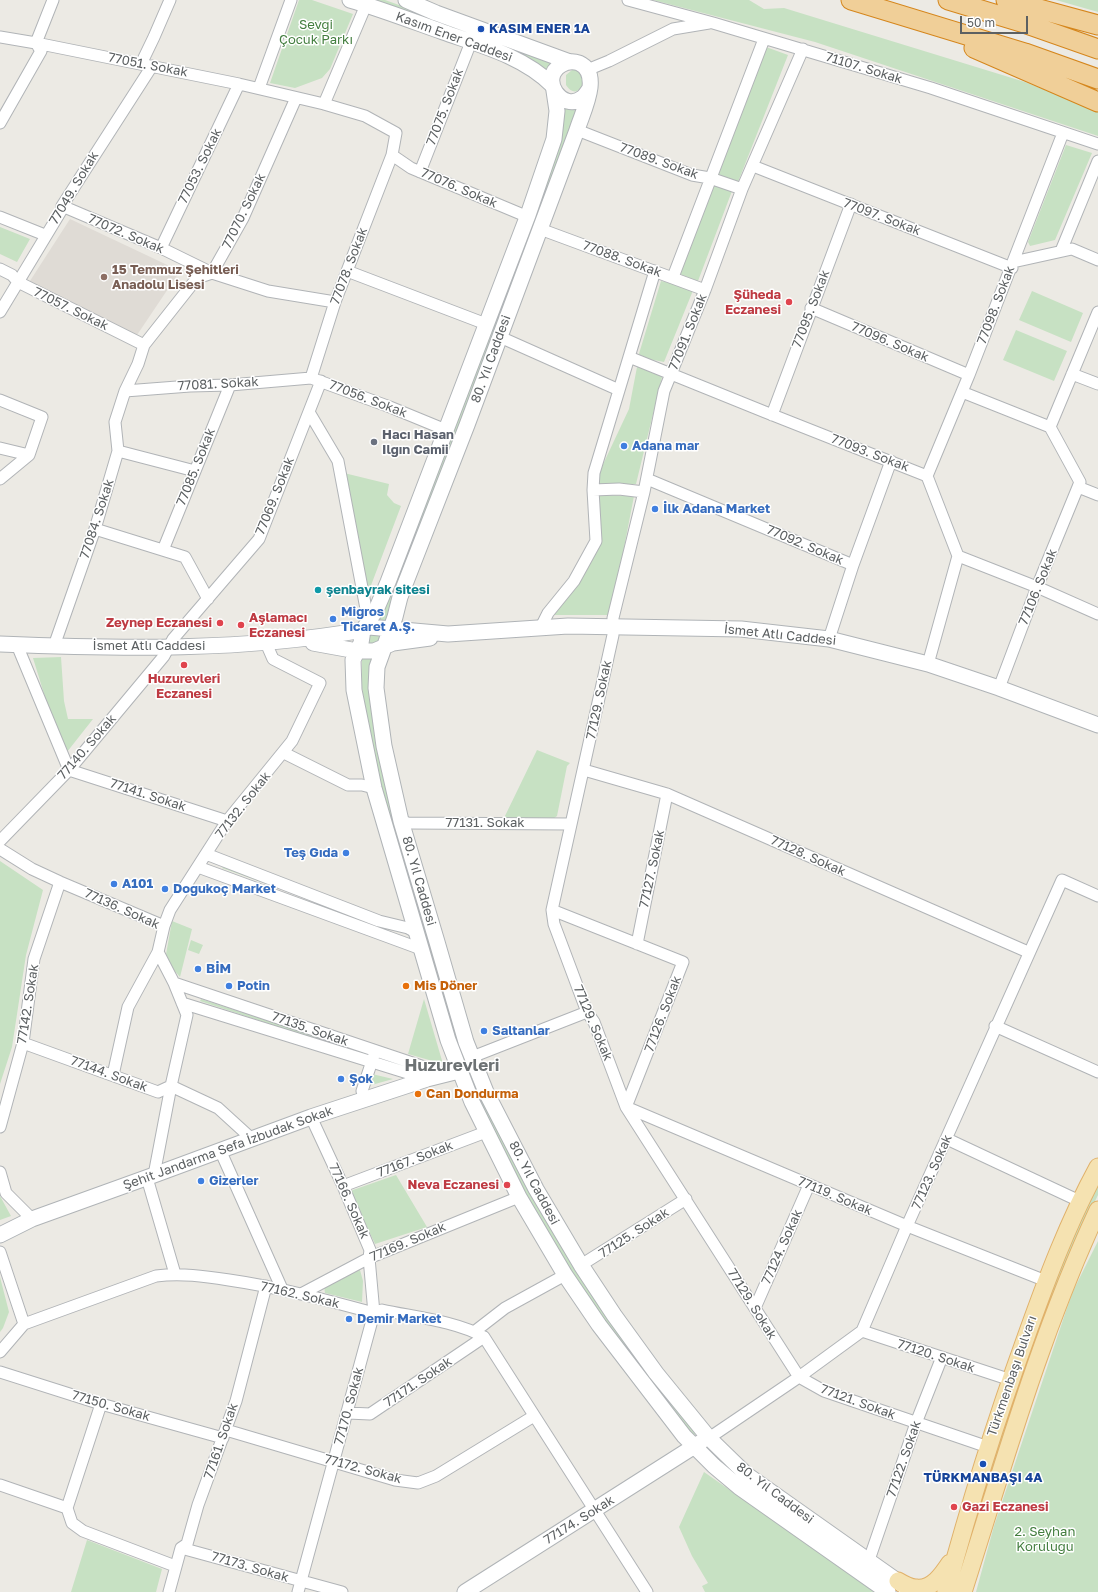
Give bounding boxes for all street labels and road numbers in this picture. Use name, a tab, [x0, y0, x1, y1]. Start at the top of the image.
street label: Kasım Ener Caddesi	[393, 9, 515, 65]
street label: 71107. Sokak	[824, 49, 904, 87]
street label: 77051. Sokak	[107, 50, 189, 80]
street label: 77075. Sokak	[423, 66, 467, 148]
street label: 77053. Sokak	[175, 126, 225, 206]
street label: 77089. Sokak	[617, 140, 701, 182]
street label: 77049. Sokak	[46, 148, 102, 228]
street label: 77076. Sokak	[418, 165, 500, 211]
street label: 77070. Sokak	[219, 171, 269, 251]
street label: 77097. Sokak	[841, 195, 923, 239]
street label: 77072. Sokak	[85, 211, 167, 257]
street label: 77078. Sokak	[327, 225, 371, 307]
street label: 77088. Sokak	[580, 237, 664, 281]
street label: 77098. Sokak	[974, 264, 1018, 346]
street label: 77095. Sokak	[789, 268, 833, 350]
street label: 77057. Sokak	[31, 284, 111, 334]
street label: 77091. Sokak	[666, 291, 710, 373]
street label: 80. Yıl Caddesi	[468, 313, 514, 405]
street label: 77096. Sokak	[849, 319, 931, 365]
street label: 77081. Sokak	[177, 374, 259, 394]
street label: 77056. Sokak	[327, 377, 409, 421]
street label: 77085. Sokak	[173, 426, 219, 508]
street label: 77093. Sokak	[829, 431, 911, 475]
street label: 77069. Sokak	[252, 455, 298, 537]
street label: 77084. Sokak	[77, 477, 117, 561]
street label: 77092. Sokak	[764, 522, 846, 568]
street label: 77106. Sokak	[1016, 546, 1060, 628]
street label: İsmet Atlı Caddesi	[723, 621, 837, 649]
street label: İsmet Atlı Caddesi	[93, 638, 205, 654]
street label: 77129. Sokak	[583, 659, 615, 741]
street label: 77140. Sokak	[54, 711, 120, 783]
street label: 77132. Sokak	[212, 769, 274, 841]
street label: 77141. Sokak	[108, 775, 188, 815]
street label: 77131. Sokak	[445, 815, 525, 831]
street label: 77127. Sokak	[636, 828, 668, 910]
street label: 77128. Sokak	[768, 832, 848, 880]
street label: 80. Yıl Caddesi	[399, 834, 439, 928]
street label: 77136. Sokak	[82, 885, 162, 933]
street label: 77142. Sokak	[14, 963, 42, 1045]
street label: 77126. Sokak	[641, 974, 685, 1054]
street label: 77129. Sokak	[570, 983, 616, 1063]
street label: 77135. Sokak	[269, 1009, 351, 1049]
street label: 77144. Sokak	[68, 1053, 150, 1095]
street label: Şehit Jandarma Sefa İzbudak Sokak	[121, 1103, 335, 1193]
street label: 77123. Sokak	[909, 1132, 955, 1212]
street label: 77167. Sokak	[375, 1137, 455, 1181]
street label: 80. Yıl Caddesi	[505, 1139, 563, 1227]
street label: 77166. Sokak	[325, 1161, 373, 1241]
street label: 77119. Sokak	[795, 1173, 875, 1219]
street label: 77125. Sokak	[596, 1205, 672, 1261]
street label: 77124. Sokak	[758, 1207, 806, 1287]
street label: 77169. Sokak	[368, 1219, 448, 1265]
street label: 77129. Sokak	[724, 1266, 780, 1342]
street label: 77162. Sokak	[259, 1278, 341, 1312]
street label: Türkmenbaşı Bulvarı	[984, 1314, 1040, 1438]
street label: 77120. Sokak	[895, 1336, 977, 1376]
street label: 77171. Sokak	[381, 1354, 455, 1410]
street label: 77170. Sokak	[331, 1365, 367, 1447]
street label: 77121. Sokak	[818, 1381, 898, 1423]
street label: 77150. Sokak	[70, 1387, 152, 1425]
street label: 77161. Sokak	[201, 1401, 241, 1481]
street label: 77122. Sokak	[884, 1418, 924, 1500]
street label: 77172. Sokak	[322, 1451, 404, 1487]
street label: 80. Yıl Caddesi	[733, 1459, 817, 1527]
street label: 77174. Sokak	[541, 1492, 617, 1548]
street label: 77173. Sokak	[210, 1549, 290, 1585]

